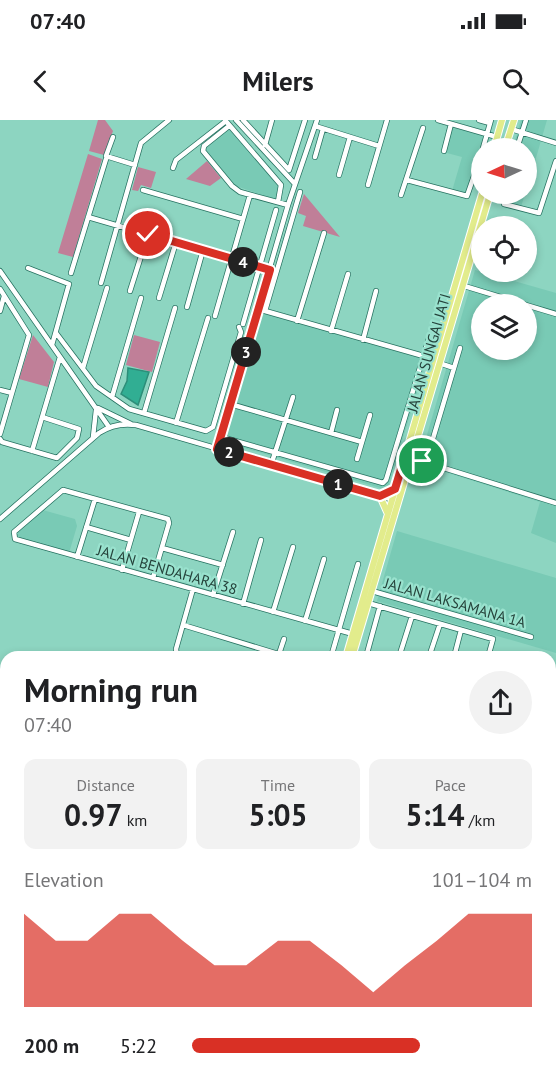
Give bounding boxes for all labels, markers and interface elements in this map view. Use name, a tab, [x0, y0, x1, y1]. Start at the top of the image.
text: 07:40	[30, 7, 86, 35]
text: Milers	[242, 64, 314, 98]
icon: back	[24, 65, 57, 98]
icon: search	[499, 65, 532, 98]
north arrow	[471, 138, 537, 204]
map controls	[471, 138, 537, 360]
pin	[122, 208, 173, 259]
button: locate	[471, 216, 537, 282]
icon: check	[131, 217, 164, 250]
pin: 4	[228, 247, 258, 277]
text: 4	[238, 252, 248, 272]
street label: JALAN SUNGAI JATI	[402, 291, 455, 415]
button: layers	[471, 294, 537, 360]
pin: 3	[231, 337, 261, 367]
text: 3	[241, 342, 251, 362]
pin	[396, 435, 447, 486]
pin: 2	[214, 437, 244, 467]
text: 2	[224, 442, 234, 462]
icon: arrive	[405, 444, 438, 477]
pin: 1	[323, 469, 353, 499]
text: 1	[333, 474, 343, 494]
street label: JALAN BENDAHARA 38	[94, 540, 239, 599]
street label: JALAN LAKSAMANA 1A	[381, 573, 528, 632]
text: Morning run	[24, 668, 198, 711]
button: share	[469, 671, 532, 734]
text: 07:40	[24, 712, 72, 738]
text: Distance	[76, 775, 135, 795]
text: Time	[261, 775, 295, 795]
text: Pace	[435, 775, 466, 795]
text: 0.97	[64, 795, 122, 834]
text: 5:05	[248, 795, 308, 834]
text: 5:14	[405, 795, 465, 834]
text: km	[122, 810, 147, 830]
text: /km	[465, 810, 495, 830]
text: Elevation	[24, 867, 104, 893]
text: 101–104 m	[432, 867, 532, 893]
text: 200 m	[24, 1033, 79, 1059]
text: 5:22	[120, 1033, 157, 1059]

